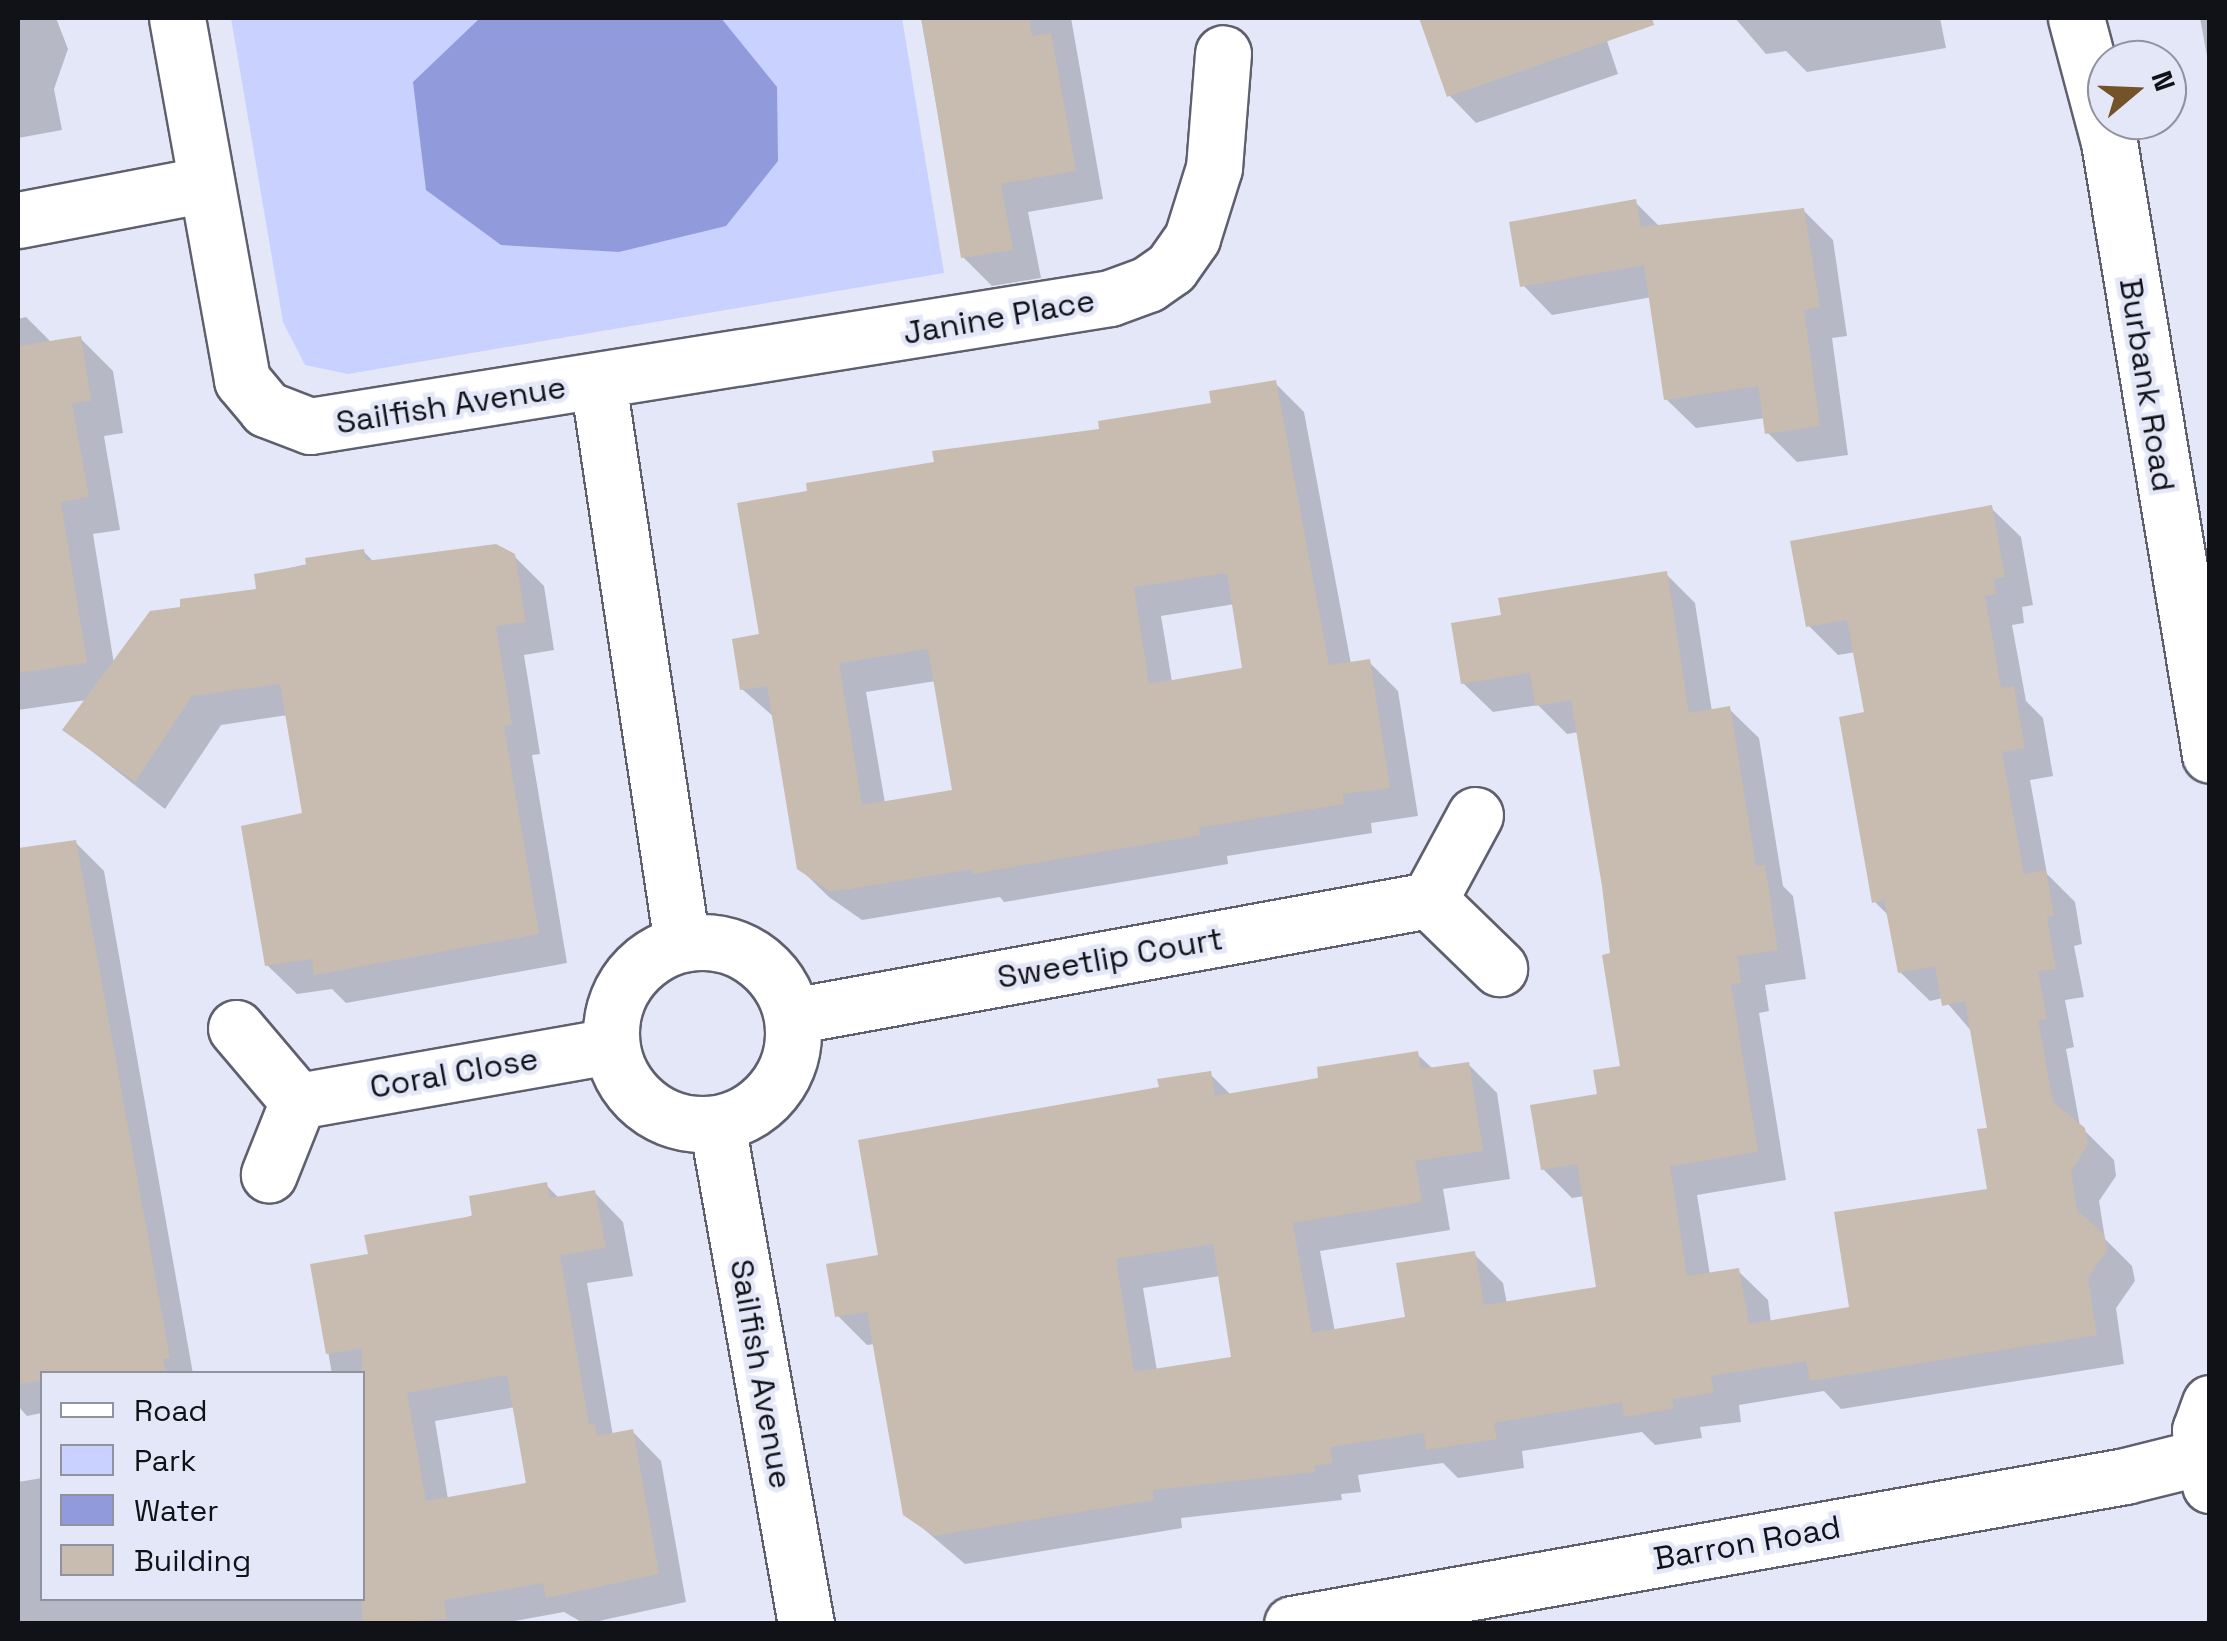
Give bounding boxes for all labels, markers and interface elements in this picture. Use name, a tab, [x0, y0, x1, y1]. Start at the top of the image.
north arrow	[2087, 40, 2187, 140]
text: N	[2143, 66, 2184, 96]
street label: Burbank Road	[2111, 276, 2183, 494]
street label: Janine Place	[900, 281, 1098, 353]
street label: Sailfish Avenue	[333, 368, 569, 442]
street label: Sweetlip Court	[994, 919, 1226, 997]
street label: Coral Close	[367, 1039, 541, 1107]
street label: Sailfish Avenue	[722, 1256, 800, 1492]
legend	[40, 1371, 365, 1601]
text: Road	[134, 1391, 208, 1430]
text: Park	[134, 1441, 196, 1480]
text: Water	[134, 1491, 219, 1530]
street label: Barron Road	[1650, 1508, 1844, 1578]
text: Building	[134, 1541, 251, 1580]

